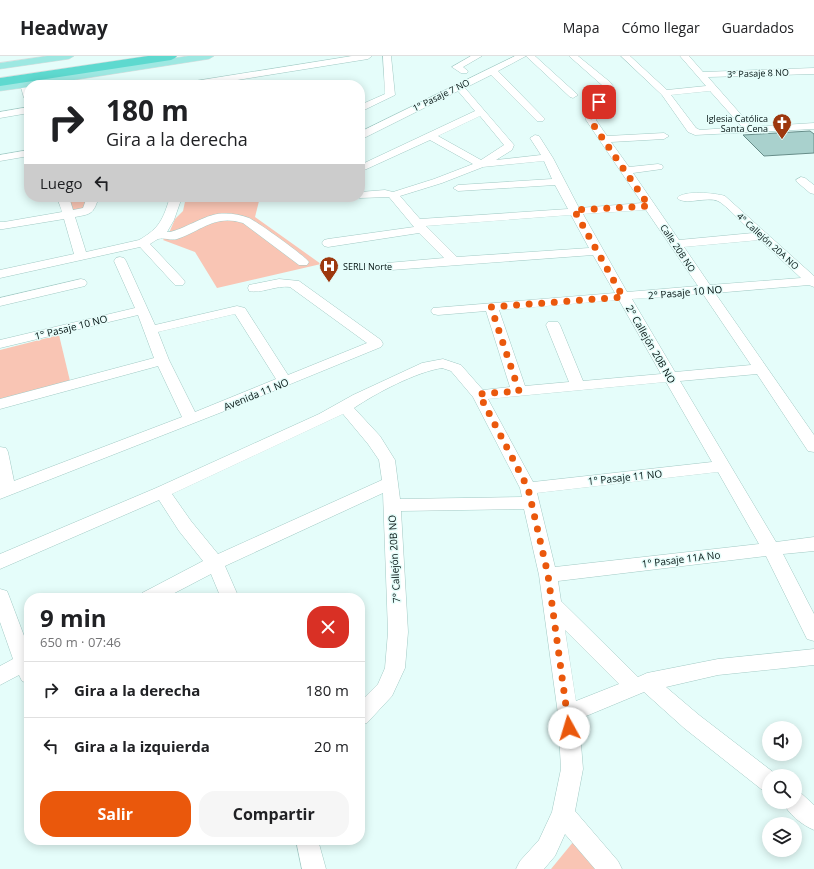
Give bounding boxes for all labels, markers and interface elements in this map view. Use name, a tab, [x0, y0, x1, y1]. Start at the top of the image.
text: Headway	[20, 15, 108, 41]
text: Mapa	[563, 18, 599, 37]
text: Cómo llegar	[621, 18, 700, 37]
text: Guardados	[722, 18, 794, 37]
street label: 3° Pasaje 8 NO	[727, 65, 789, 81]
street label: 1° Pasaje 7 NO	[410, 76, 472, 114]
pin	[582, 85, 616, 119]
text: 180 m	[106, 91, 189, 129]
icon: arrive	[588, 91, 610, 113]
icon: right	[40, 96, 92, 148]
place label: Iglesia Católica Santa Cena	[706, 112, 768, 135]
church icon: Iglesia Católica Santa Cena	[771, 112, 793, 140]
text: Gira a la derecha	[106, 127, 248, 151]
icon: left	[91, 172, 113, 194]
text: Luego	[40, 173, 83, 193]
street label: 4° Callejón 20A NO	[734, 210, 802, 272]
street label: Calle 20B NO	[657, 222, 699, 274]
hospital icon: SERLI Norte	[318, 255, 340, 283]
place label: SERLI Norte	[343, 260, 392, 273]
street label: 2° Pasaje 10 NO	[647, 282, 723, 302]
street label: 2° Callejón 20B NO	[623, 302, 679, 386]
street label: 1° Pasaje 10 NO	[33, 311, 109, 343]
street label: Avenida 11 NO	[221, 374, 291, 413]
street label: 1° Pasaje 11 NO	[587, 466, 663, 488]
street label: 7° Callejón 20B NO	[385, 514, 403, 603]
street label: 1° Pasaje 11A No	[641, 547, 721, 571]
text: 9 min	[40, 601, 107, 634]
button: close	[307, 606, 349, 648]
text: 650 m · 07:46	[40, 633, 121, 651]
icon: right	[40, 679, 62, 701]
text: Gira a la derecha	[74, 680, 200, 700]
text: 180 m	[305, 680, 349, 700]
position arrow	[548, 707, 590, 749]
map controls	[762, 721, 802, 857]
button: sound	[762, 721, 802, 761]
icon: left	[40, 735, 62, 757]
text: Gira a la izquierda	[74, 736, 210, 756]
text: 20 m	[314, 736, 349, 756]
button: search	[762, 769, 802, 809]
button: Salir	[40, 791, 191, 837]
button: Compartir	[199, 791, 349, 837]
button: layers	[762, 817, 802, 857]

